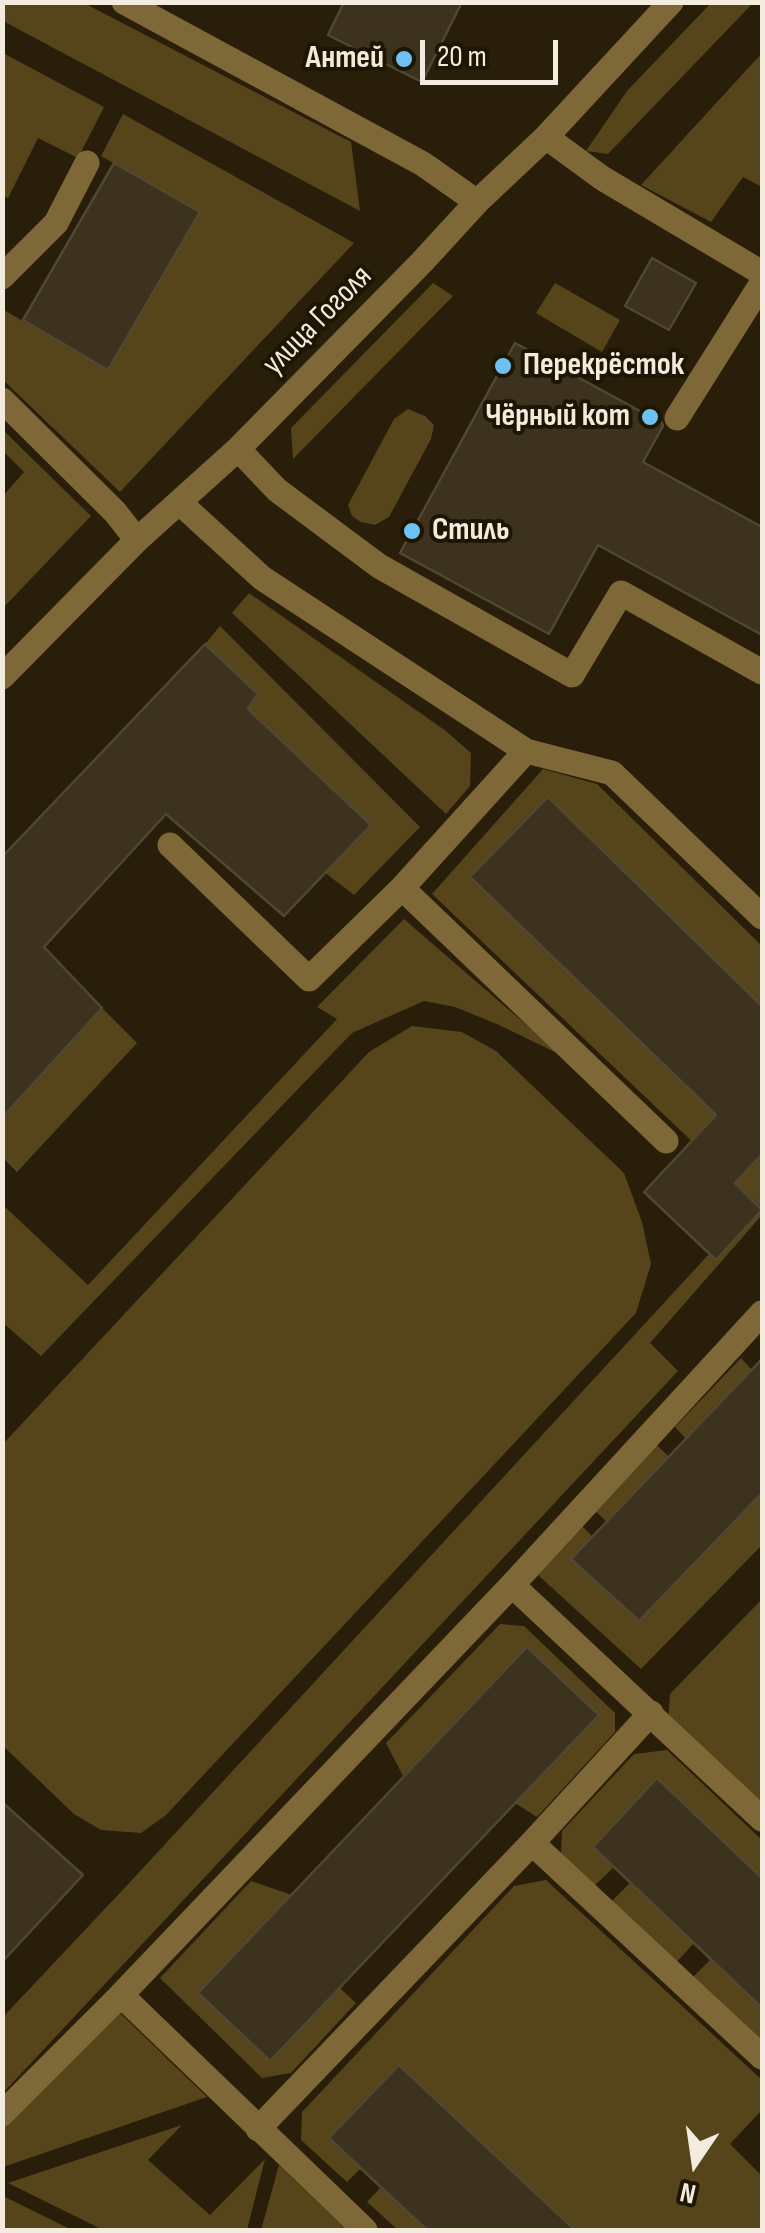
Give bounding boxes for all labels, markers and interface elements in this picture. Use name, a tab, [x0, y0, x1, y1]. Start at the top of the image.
scale bar	[425, 20, 562, 82]
text: 20 m	[437, 39, 487, 75]
place label: Антей	[306, 40, 384, 78]
marker: Антей	[393, 48, 415, 70]
street label: улица Гоголя	[255, 258, 381, 384]
place label: Перекрёсток	[523, 347, 684, 385]
marker: Перекрёсток	[492, 355, 514, 377]
place label: Чёрный кот	[485, 398, 630, 436]
marker: Чёрный кот	[639, 406, 661, 428]
place label: Стиль	[432, 512, 509, 550]
marker: Стиль	[401, 520, 423, 542]
north arrow	[645, 2113, 745, 2213]
text: N	[677, 2175, 699, 2210]

